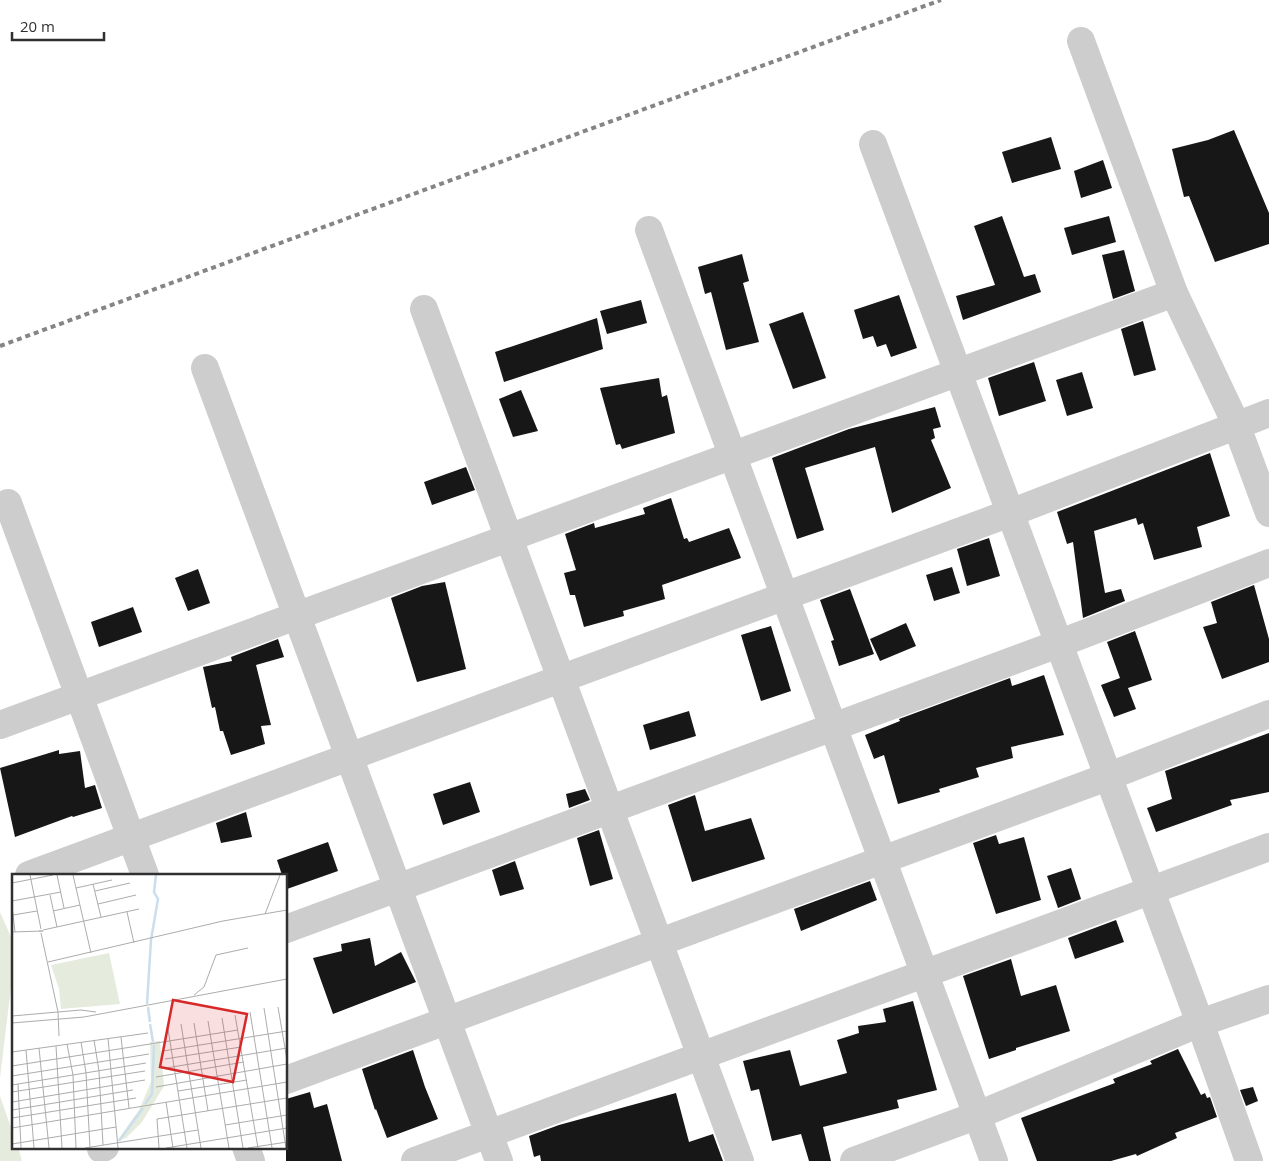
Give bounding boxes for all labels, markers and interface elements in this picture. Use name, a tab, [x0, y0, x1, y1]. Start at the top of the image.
scale bar	[12, 10, 105, 42]
text: 20 m	[20, 16, 55, 36]
inset map	[12, 874, 288, 1148]

